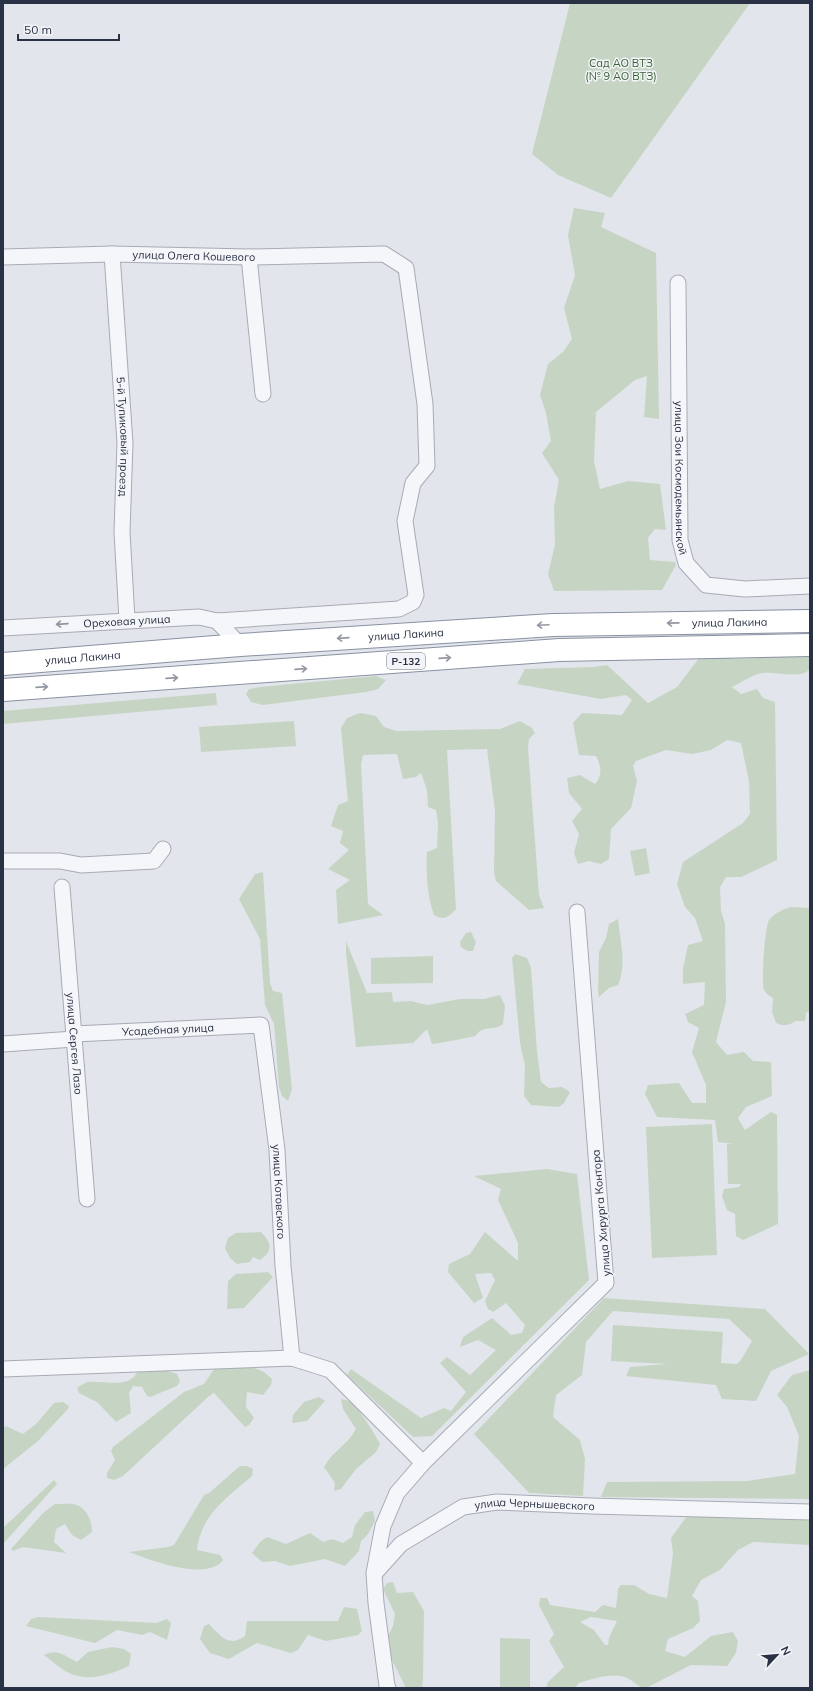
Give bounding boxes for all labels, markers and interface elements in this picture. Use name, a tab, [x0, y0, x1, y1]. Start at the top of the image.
scale bar	[18, 16, 119, 42]
text: 50 m	[24, 22, 52, 37]
park label: Сад АО ВТЗ (№ 9 АО ВТЗ)	[585, 56, 657, 83]
street label: улица Олега Кошевого	[132, 247, 256, 264]
street label: 5-й Тупиковый проезд	[113, 376, 132, 497]
street label: улица Зои Космодемьянской	[672, 401, 691, 556]
street label: Ореховая улица	[83, 612, 171, 630]
street label: улица Лакина	[692, 615, 768, 630]
one-way arrow	[667, 619, 680, 627]
one-way arrow	[56, 620, 69, 627]
one-way arrow	[537, 622, 550, 629]
street label: улица Лакина	[368, 625, 444, 644]
one-way arrow	[337, 635, 350, 642]
street label: улица Лакина	[44, 648, 121, 668]
road number: Р-132	[387, 653, 425, 669]
one-way arrow	[438, 655, 451, 662]
one-way arrow	[294, 665, 307, 672]
one-way arrow	[165, 674, 178, 681]
one-way arrow	[35, 683, 48, 690]
street label: улица Сергея Лазо	[63, 992, 86, 1095]
street label: Усадебная улица	[120, 1020, 214, 1039]
street label: улица Котовского	[269, 1143, 289, 1240]
street label: улица Хирурга Контора	[588, 1149, 614, 1277]
street label: улица Чернышевского	[473, 1495, 595, 1513]
north arrow	[757, 1635, 797, 1675]
text: N	[778, 1644, 794, 1657]

